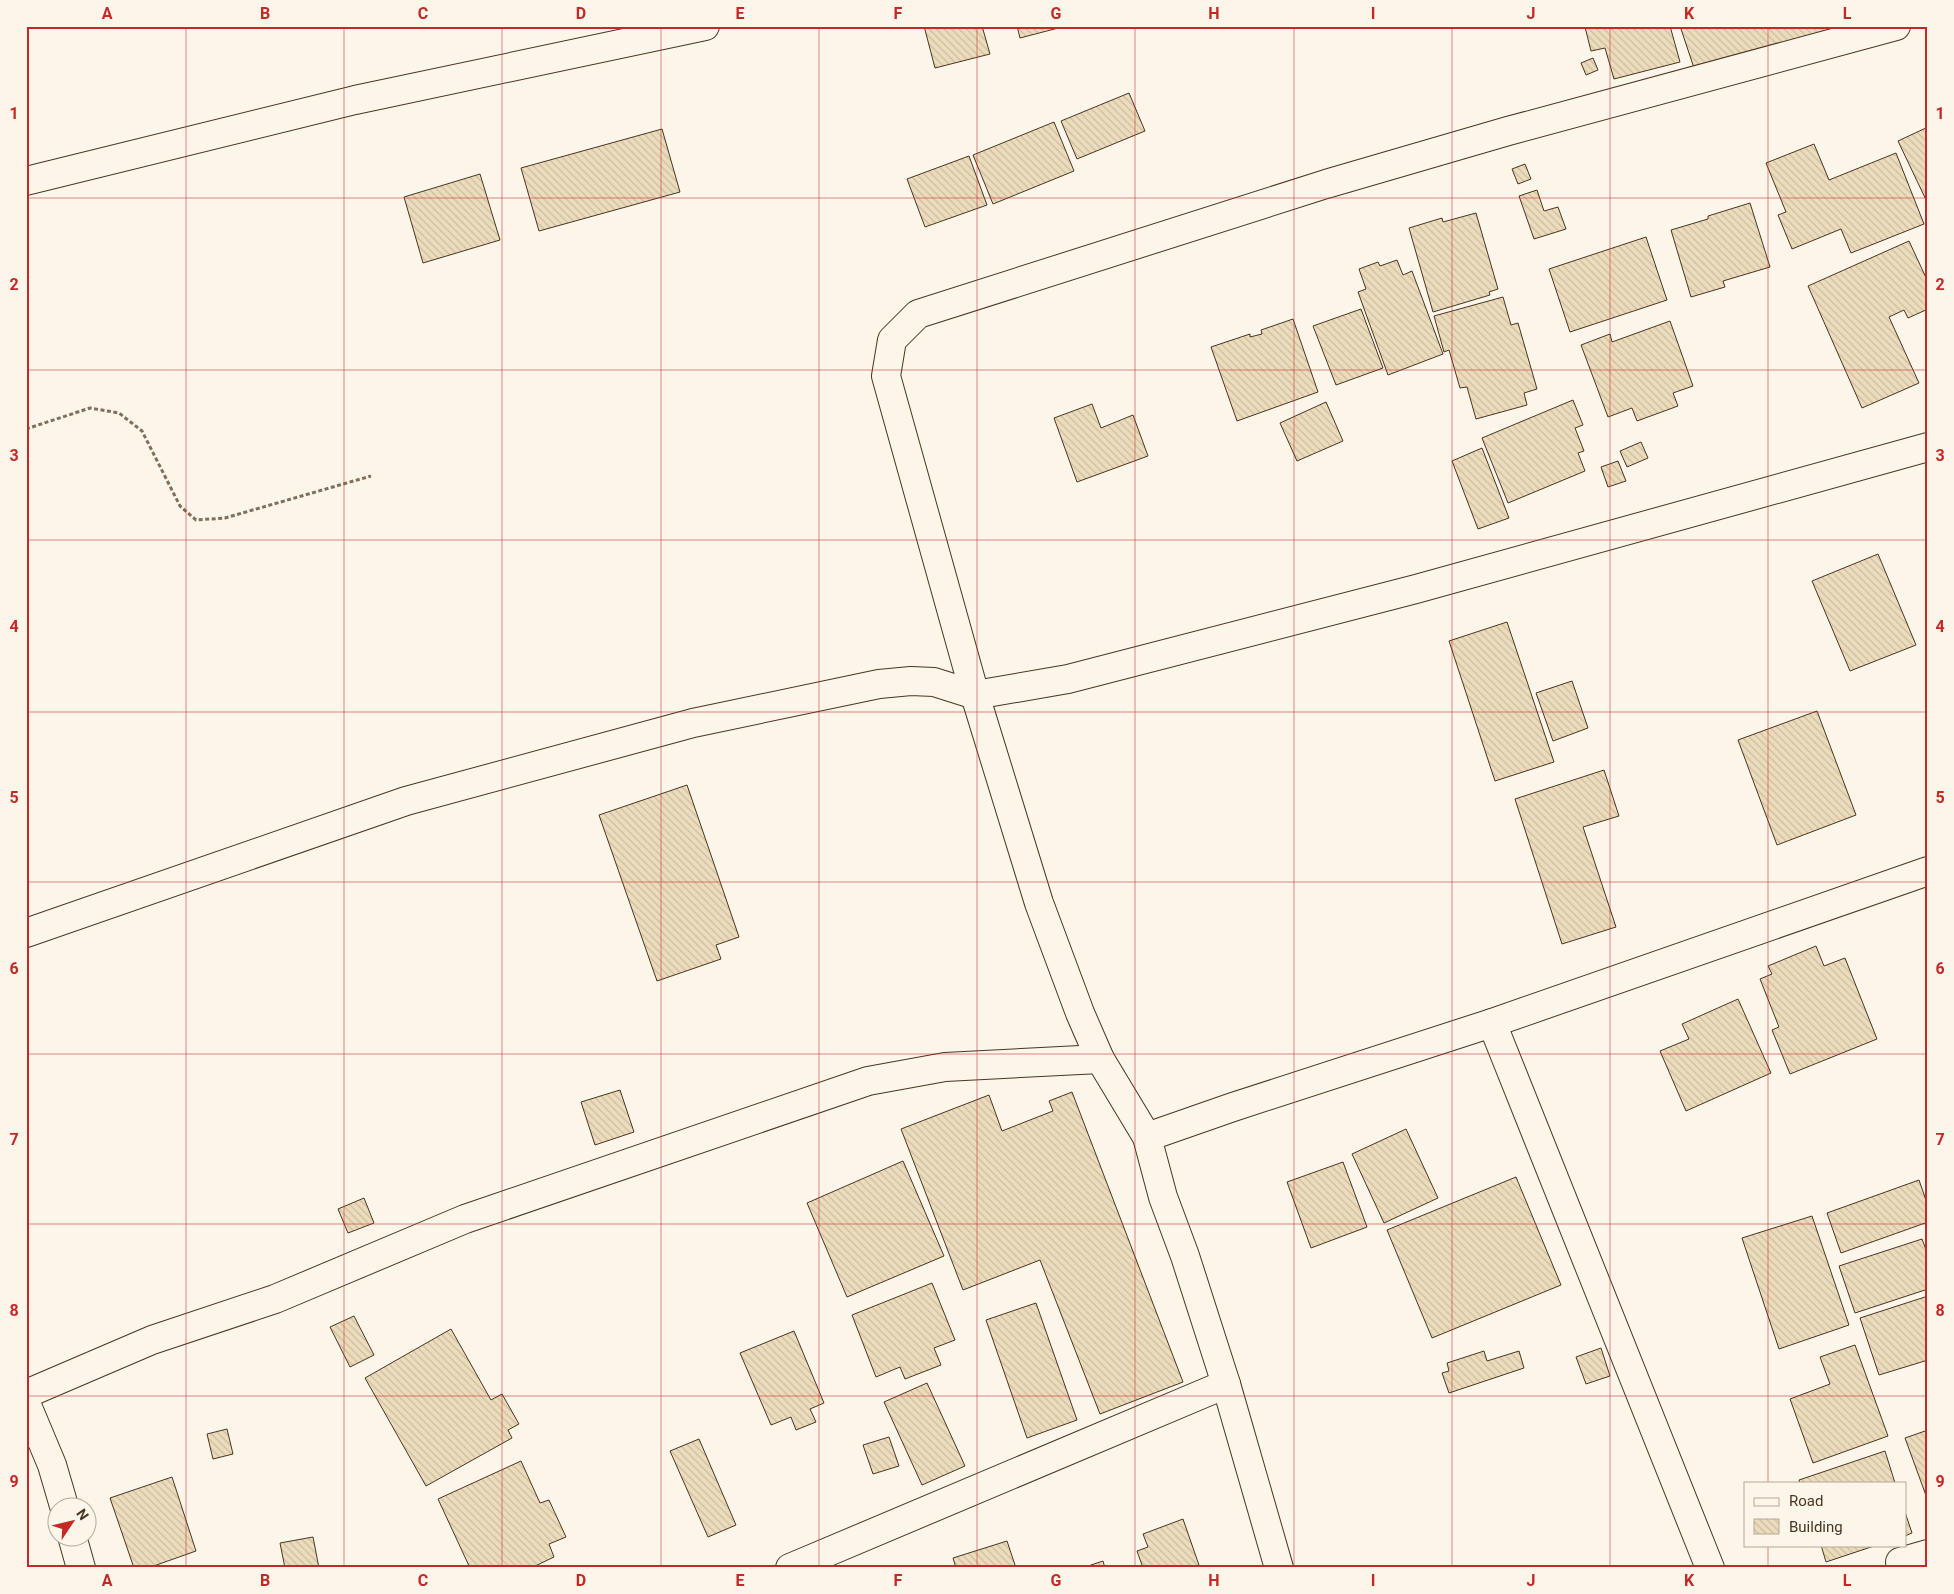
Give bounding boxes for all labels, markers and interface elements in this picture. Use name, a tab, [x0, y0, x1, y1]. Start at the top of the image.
text: A	[102, 4, 113, 23]
text: B	[260, 4, 270, 23]
text: C	[418, 4, 428, 23]
text: D	[576, 4, 586, 23]
text: E	[736, 4, 745, 23]
text: F	[894, 4, 903, 23]
text: G	[1051, 4, 1062, 23]
text: H	[1208, 4, 1220, 23]
text: I	[1371, 4, 1375, 23]
text: J	[1527, 4, 1535, 23]
text: K	[1684, 4, 1695, 23]
text: L	[1843, 4, 1852, 23]
text: 1	[9, 104, 19, 123]
text: 1	[1935, 104, 1945, 123]
text: 2	[9, 275, 19, 294]
text: 2	[1935, 275, 1945, 294]
text: 3	[9, 446, 19, 465]
text: 3	[1935, 446, 1945, 465]
text: 4	[9, 617, 19, 636]
text: 4	[1935, 617, 1945, 636]
text: 5	[9, 788, 19, 807]
text: 5	[1935, 788, 1945, 807]
text: 6	[9, 959, 19, 978]
text: 6	[1935, 959, 1945, 978]
text: 7	[9, 1130, 19, 1149]
text: 7	[1935, 1130, 1945, 1149]
text: 8	[9, 1301, 19, 1320]
text: 8	[1935, 1301, 1945, 1320]
text: 9	[9, 1472, 19, 1491]
text: 9	[1935, 1472, 1945, 1491]
legend	[1744, 1482, 1906, 1546]
text: Road	[1789, 1492, 1823, 1510]
north arrow	[48, 1496, 98, 1546]
text: N	[73, 1506, 92, 1523]
text: Building	[1789, 1518, 1843, 1536]
text: A	[102, 1571, 113, 1590]
text: B	[260, 1571, 270, 1590]
text: C	[418, 1571, 428, 1590]
text: D	[576, 1571, 586, 1590]
text: E	[736, 1571, 745, 1590]
text: F	[894, 1571, 903, 1590]
text: G	[1051, 1571, 1062, 1590]
text: H	[1208, 1571, 1220, 1590]
text: I	[1371, 1571, 1375, 1590]
text: J	[1527, 1571, 1535, 1590]
text: K	[1684, 1571, 1695, 1590]
text: L	[1843, 1571, 1852, 1590]

